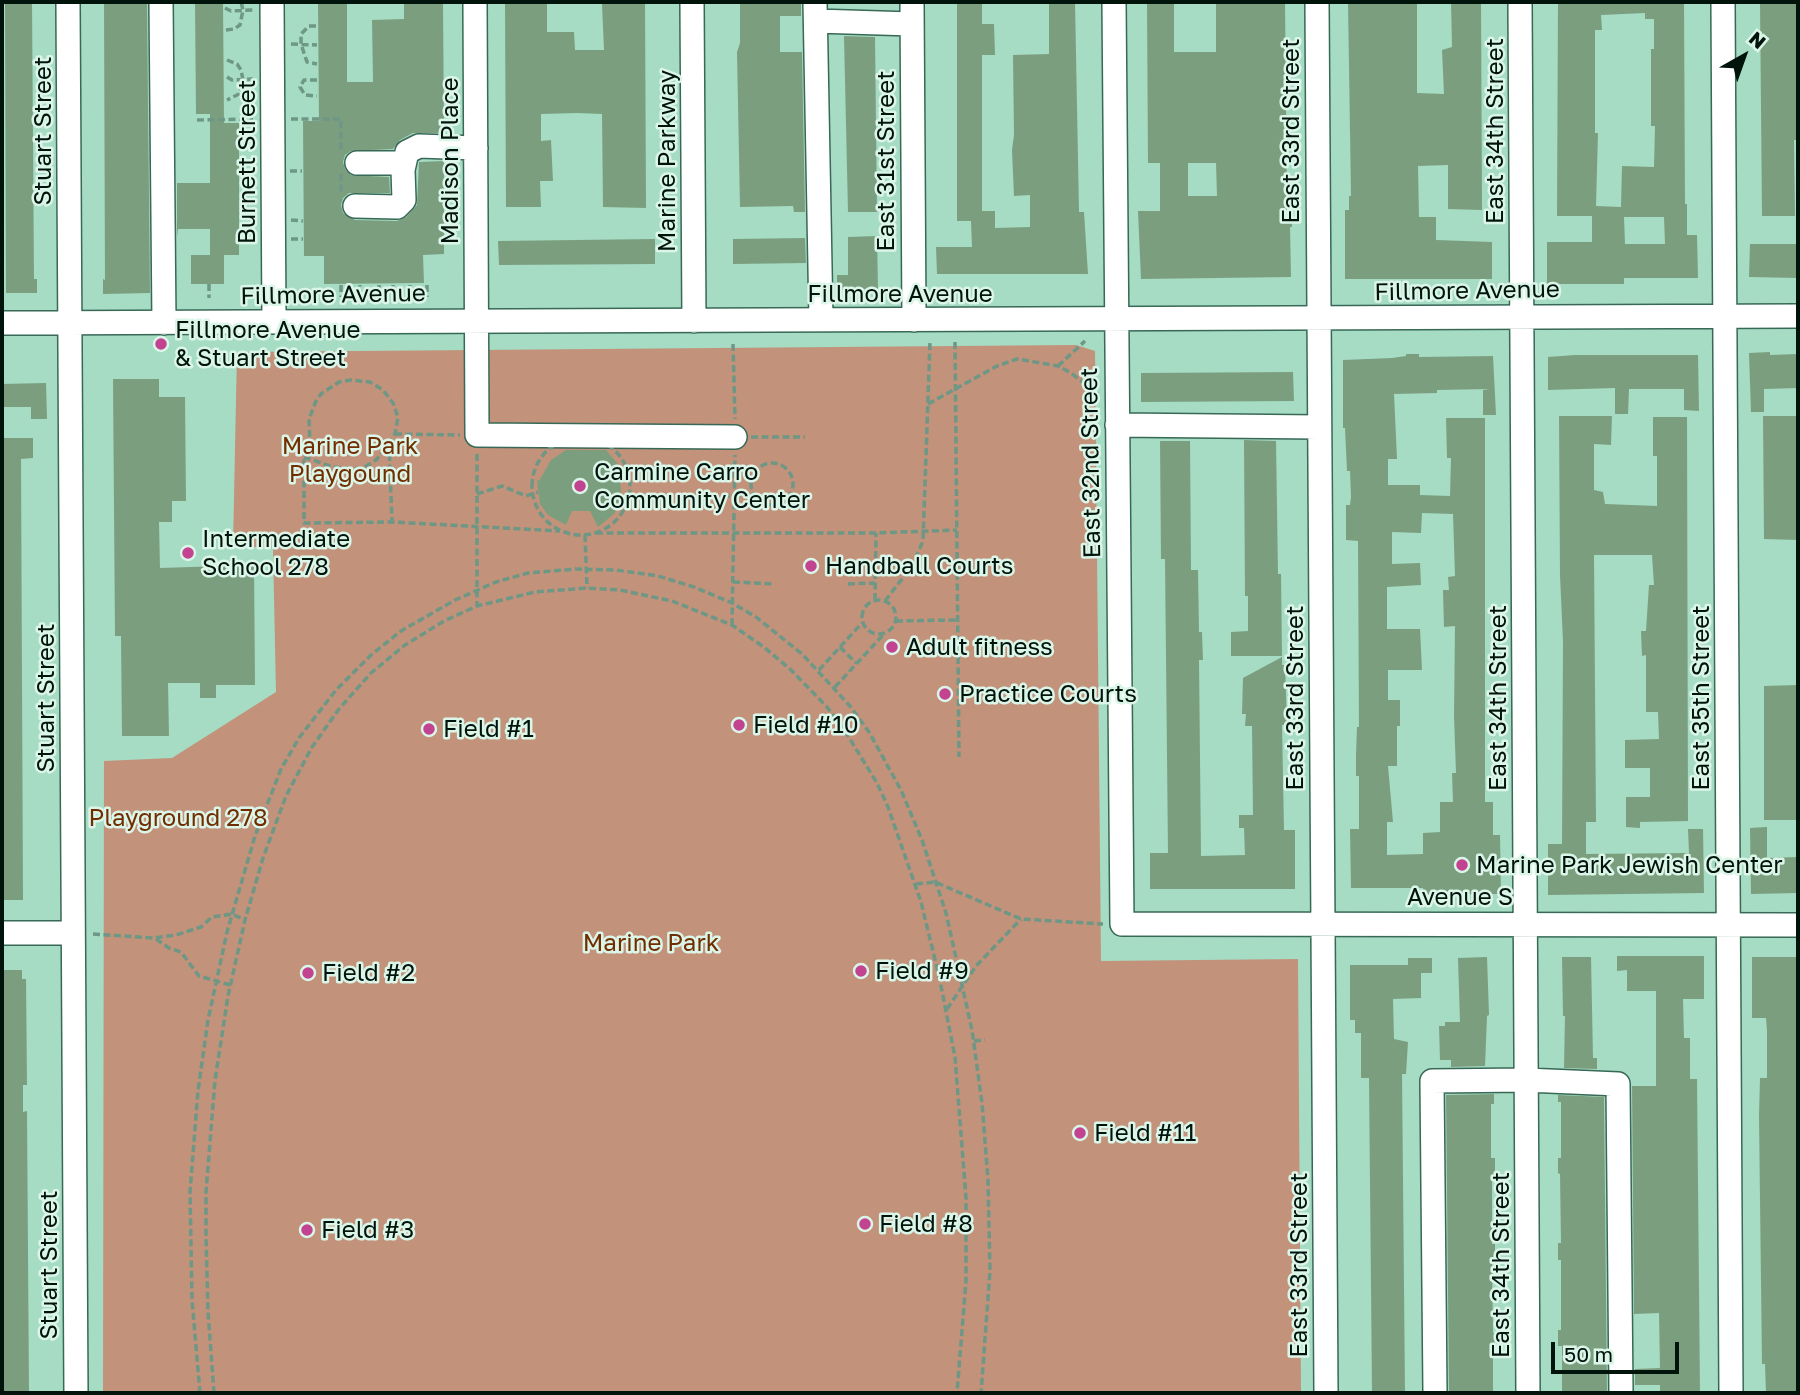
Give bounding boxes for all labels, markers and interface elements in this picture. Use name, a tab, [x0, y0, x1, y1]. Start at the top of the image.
north arrow	[1709, 21, 1779, 91]
text: N	[1745, 26, 1771, 53]
street label: East 33rd Street	[1277, 38, 1305, 224]
street label: East 34th Street	[1481, 38, 1509, 224]
street label: Stuart Street	[29, 56, 57, 206]
street label: Marine Parkway	[653, 70, 681, 252]
street label: East 31st Street	[872, 70, 900, 252]
street label: Madison Place	[436, 77, 464, 245]
street label: Burnett Street	[233, 80, 261, 244]
street label: Fillmore Avenue	[1374, 275, 1560, 307]
street label: Fillmore Avenue	[240, 279, 426, 311]
street label: Fillmore Avenue	[807, 280, 993, 308]
place label: Fillmore Avenue & Stuart Street	[175, 316, 360, 372]
marker: Fillmore Avenue & Stuart Street	[153, 336, 169, 352]
street label: East 32nd Street	[1075, 367, 1107, 559]
park label: Marine Park Playgound	[282, 432, 418, 488]
place label: Carmine Carro Community Center	[594, 458, 810, 514]
marker: Carmine Carro Community Center	[572, 478, 588, 494]
place label: Intermediate School 278	[202, 525, 350, 581]
marker: Intermediate School 278	[180, 545, 196, 561]
place label: Handball Courts	[825, 552, 1013, 580]
marker: Handball Courts	[803, 558, 819, 574]
street label: East 33rd Street	[1281, 605, 1309, 791]
street label: East 34th Street	[1484, 605, 1512, 791]
street label: East 35th Street	[1687, 605, 1715, 791]
street label: Stuart Street	[32, 623, 60, 773]
place label: Adult fitness	[906, 633, 1053, 661]
marker: Adult fitness	[884, 639, 900, 655]
place label: Practice Courts	[959, 680, 1137, 708]
marker: Practice Courts	[937, 686, 953, 702]
place label: Field #10	[753, 711, 859, 739]
place label: Field #1	[443, 715, 534, 743]
marker: Field #10	[731, 717, 747, 733]
marker: Field #1	[421, 721, 437, 737]
park label: Playground 278	[88, 804, 268, 832]
place label: Marine Park Jewish Center	[1476, 851, 1783, 879]
marker: Marine Park Jewish Center	[1454, 857, 1470, 873]
street label: Avenue S	[1407, 883, 1513, 911]
park label: Marine Park	[583, 929, 719, 957]
place label: Field #9	[875, 957, 969, 985]
place label: Field #2	[322, 959, 415, 987]
marker: Field #9	[853, 963, 869, 979]
marker: Field #2	[300, 965, 316, 981]
place label: Field #11	[1094, 1119, 1196, 1147]
marker: Field #11	[1072, 1125, 1088, 1141]
street label: East 33rd Street	[1285, 1172, 1313, 1358]
street label: East 34th Street	[1487, 1172, 1515, 1358]
street label: Stuart Street	[35, 1190, 63, 1340]
place label: Field #8	[879, 1210, 973, 1238]
place label: Field #3	[321, 1216, 414, 1244]
marker: Field #8	[857, 1216, 873, 1232]
marker: Field #3	[299, 1222, 315, 1238]
scale bar	[1555, 1328, 1683, 1372]
text: 50 m	[1564, 1341, 1613, 1367]

